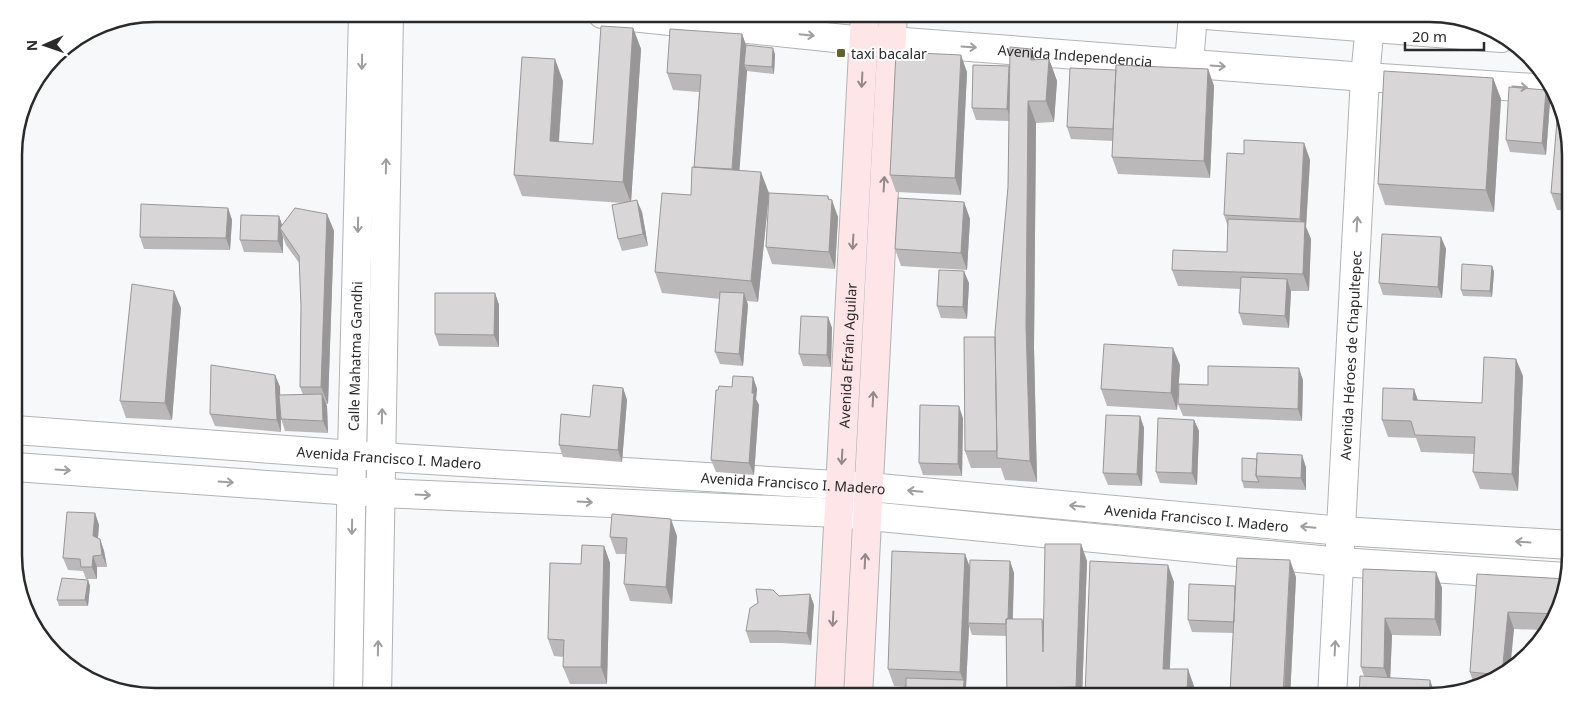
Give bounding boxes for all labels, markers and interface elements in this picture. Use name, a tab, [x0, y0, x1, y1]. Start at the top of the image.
north arrow	[20, 20, 70, 70]
scale bar	[1405, 20, 1484, 52]
text: 20 m	[1412, 26, 1447, 46]
one-way arrow	[799, 30, 815, 40]
text: N	[22, 39, 41, 51]
street label: Avenida Independencia	[997, 40, 1153, 70]
one-way arrow	[961, 43, 977, 52]
place label: taxi bacalar	[851, 44, 927, 63]
marker: taxi bacalar	[835, 47, 847, 59]
one-way arrow	[357, 54, 367, 70]
one-way arrow	[1210, 61, 1226, 71]
one-way arrow	[857, 72, 866, 88]
one-way arrow	[1512, 83, 1528, 92]
one-way arrow	[381, 158, 391, 174]
one-way arrow	[879, 176, 888, 192]
one-way arrow	[353, 216, 363, 233]
one-way arrow	[1353, 216, 1362, 232]
one-way arrow	[849, 234, 858, 250]
street label: Avenida Héroes de Chapultepec	[1335, 250, 1365, 461]
street label: Calle Mahatma Gandhi	[343, 281, 366, 431]
street label: Avenida Efraín Aguilar	[834, 282, 860, 429]
one-way arrow	[868, 391, 877, 407]
one-way arrow	[377, 408, 387, 424]
street label: Avenida Francisco I. Madero	[296, 441, 482, 473]
one-way arrow	[838, 449, 847, 465]
one-way arrow	[55, 466, 71, 475]
street label: Avenida Francisco I. Madero	[700, 467, 886, 498]
one-way arrow	[217, 477, 233, 486]
one-way arrow	[907, 486, 923, 496]
one-way arrow	[414, 490, 430, 500]
one-way arrow	[577, 498, 593, 507]
street label: Avenida Francisco I. Madero	[1104, 500, 1290, 536]
one-way arrow	[1069, 501, 1085, 511]
one-way arrow	[347, 519, 356, 535]
one-way arrow	[1300, 523, 1316, 532]
one-way arrow	[1515, 537, 1531, 546]
one-way arrow	[860, 553, 869, 569]
one-way arrow	[829, 611, 838, 627]
one-way arrow	[373, 641, 383, 657]
one-way arrow	[1330, 641, 1339, 657]

